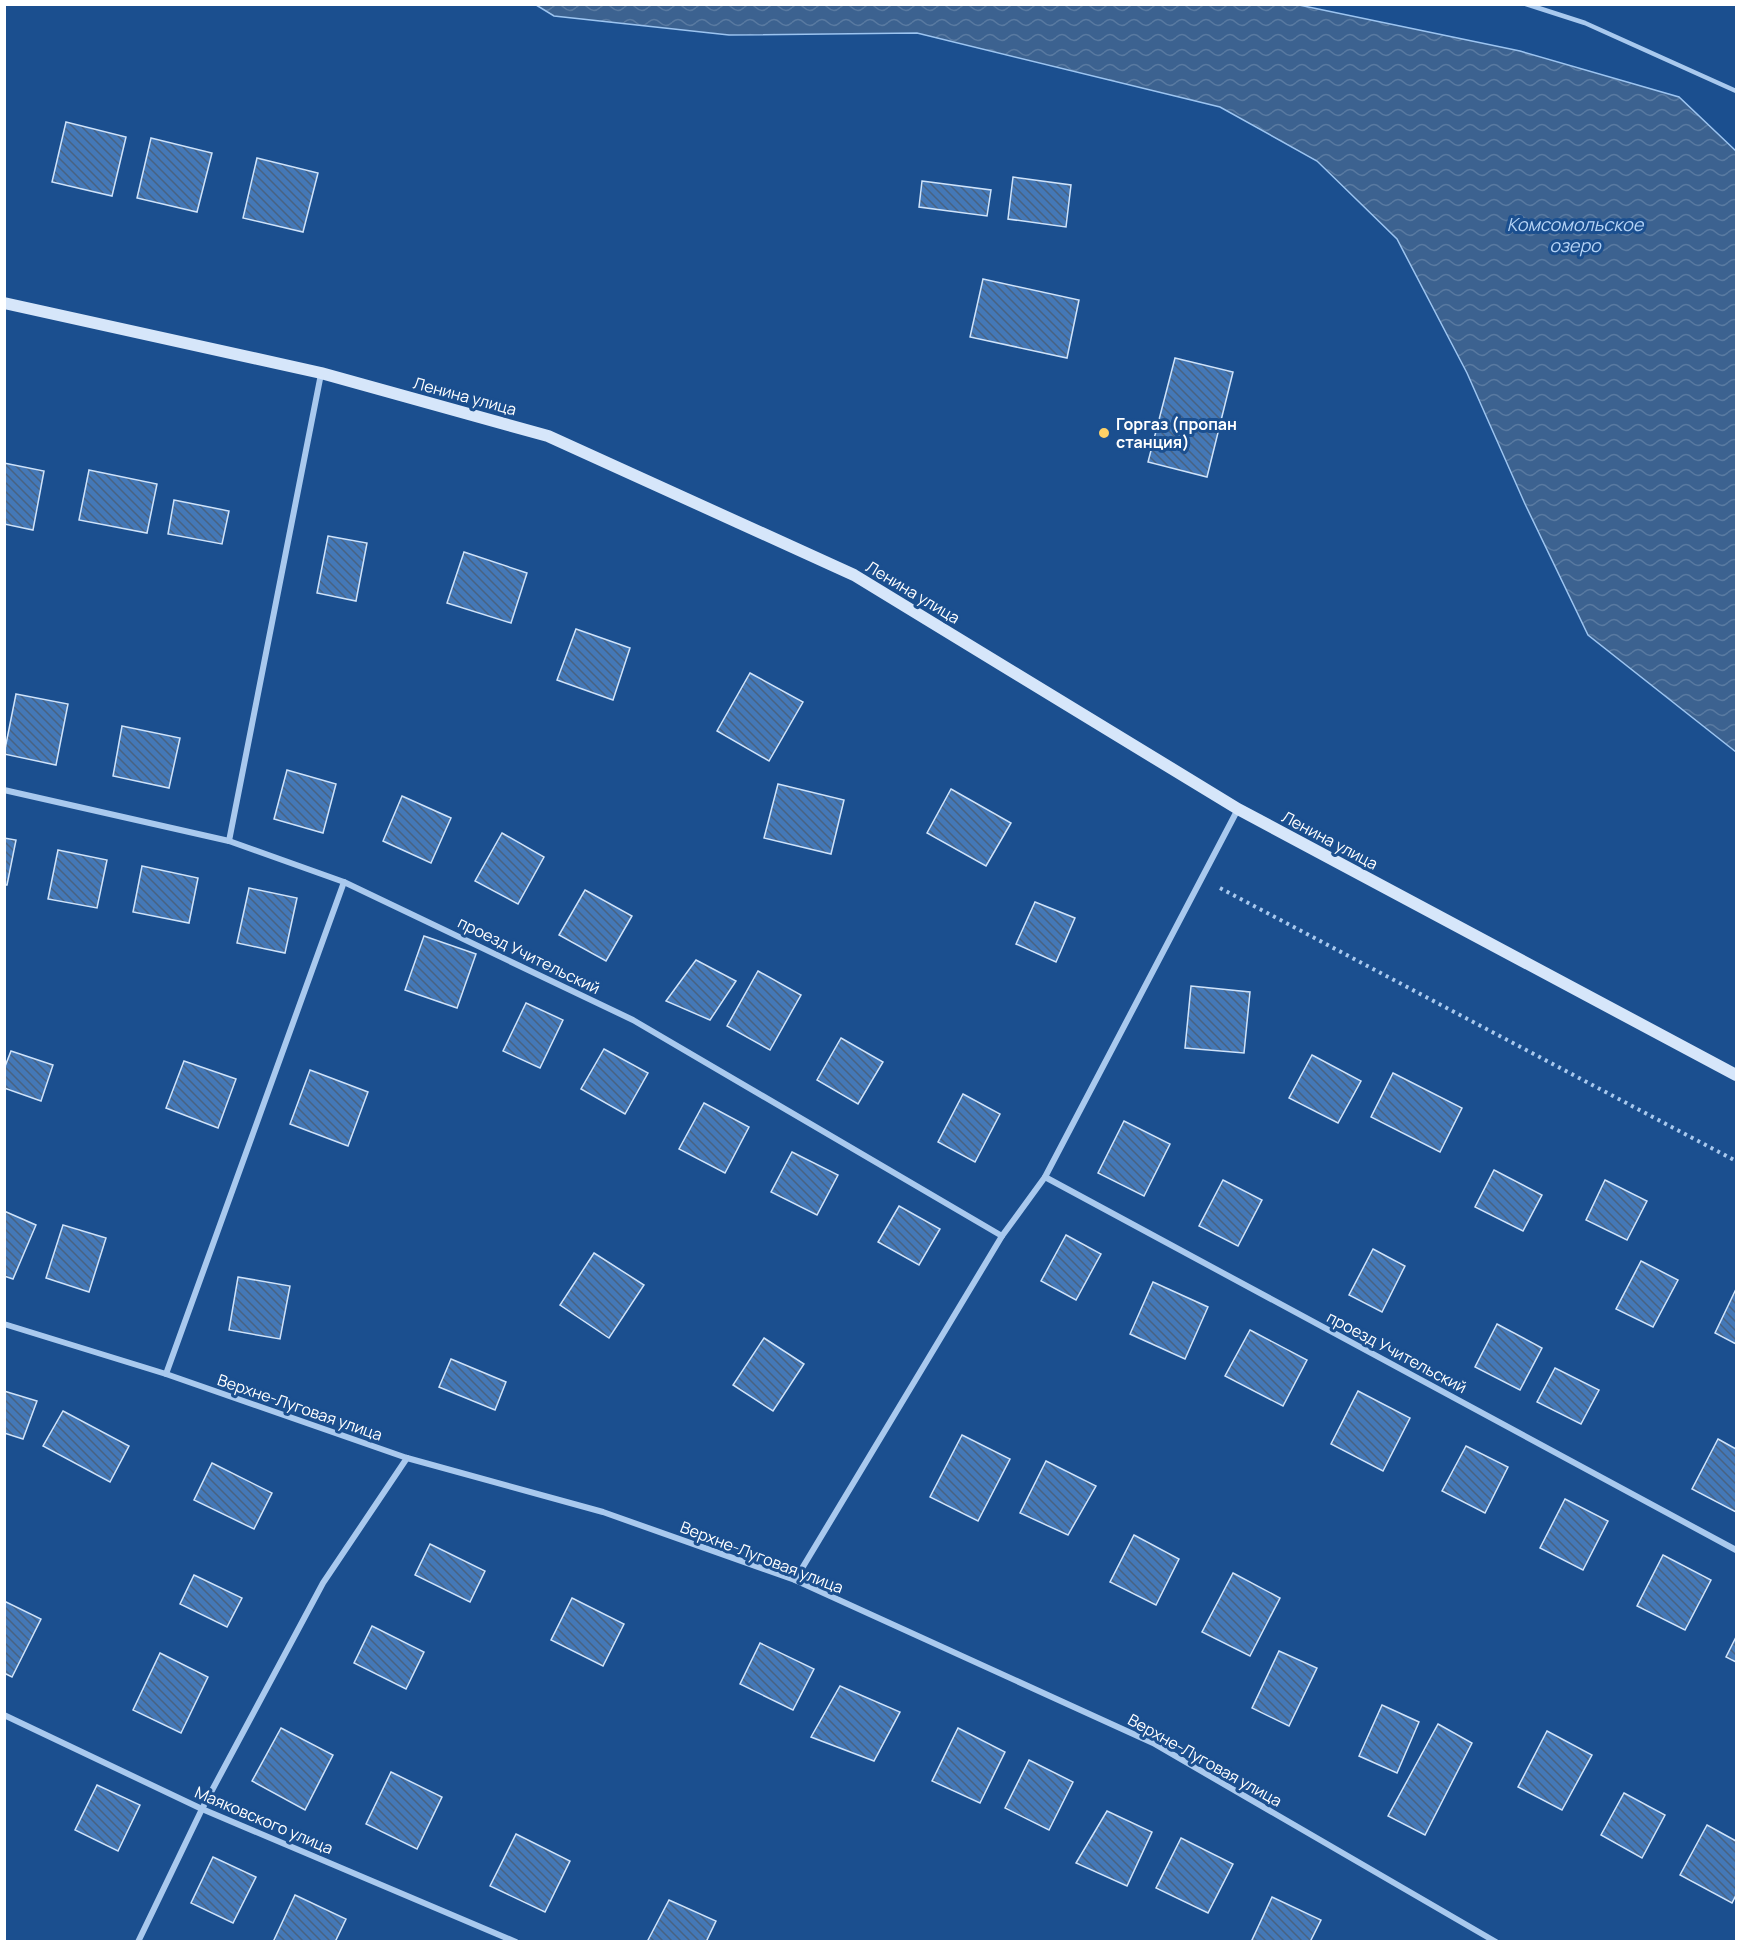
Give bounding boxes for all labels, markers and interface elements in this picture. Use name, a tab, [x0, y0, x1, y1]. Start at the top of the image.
water label: Комсомольское озеро	[1507, 212, 1645, 257]
street label: Ленина улица	[411, 372, 519, 420]
place label: Горгаз (пропан станция)	[1116, 413, 1237, 453]
marker: Горгаз (пропан станция)	[1097, 426, 1111, 440]
street label: Ленина улица	[862, 555, 964, 629]
street label: Ленина улица	[1278, 805, 1382, 875]
street label: проезд Учительский	[454, 911, 604, 999]
street label: проезд Учительский	[1323, 1306, 1471, 1398]
street label: Верхне-Луговая улица	[215, 1368, 385, 1446]
street label: Верхне-Луговая улица	[677, 1516, 847, 1598]
street label: Верхне-Луговая улица	[1124, 1708, 1286, 1812]
street label: Маяковского улица	[191, 1781, 337, 1859]

